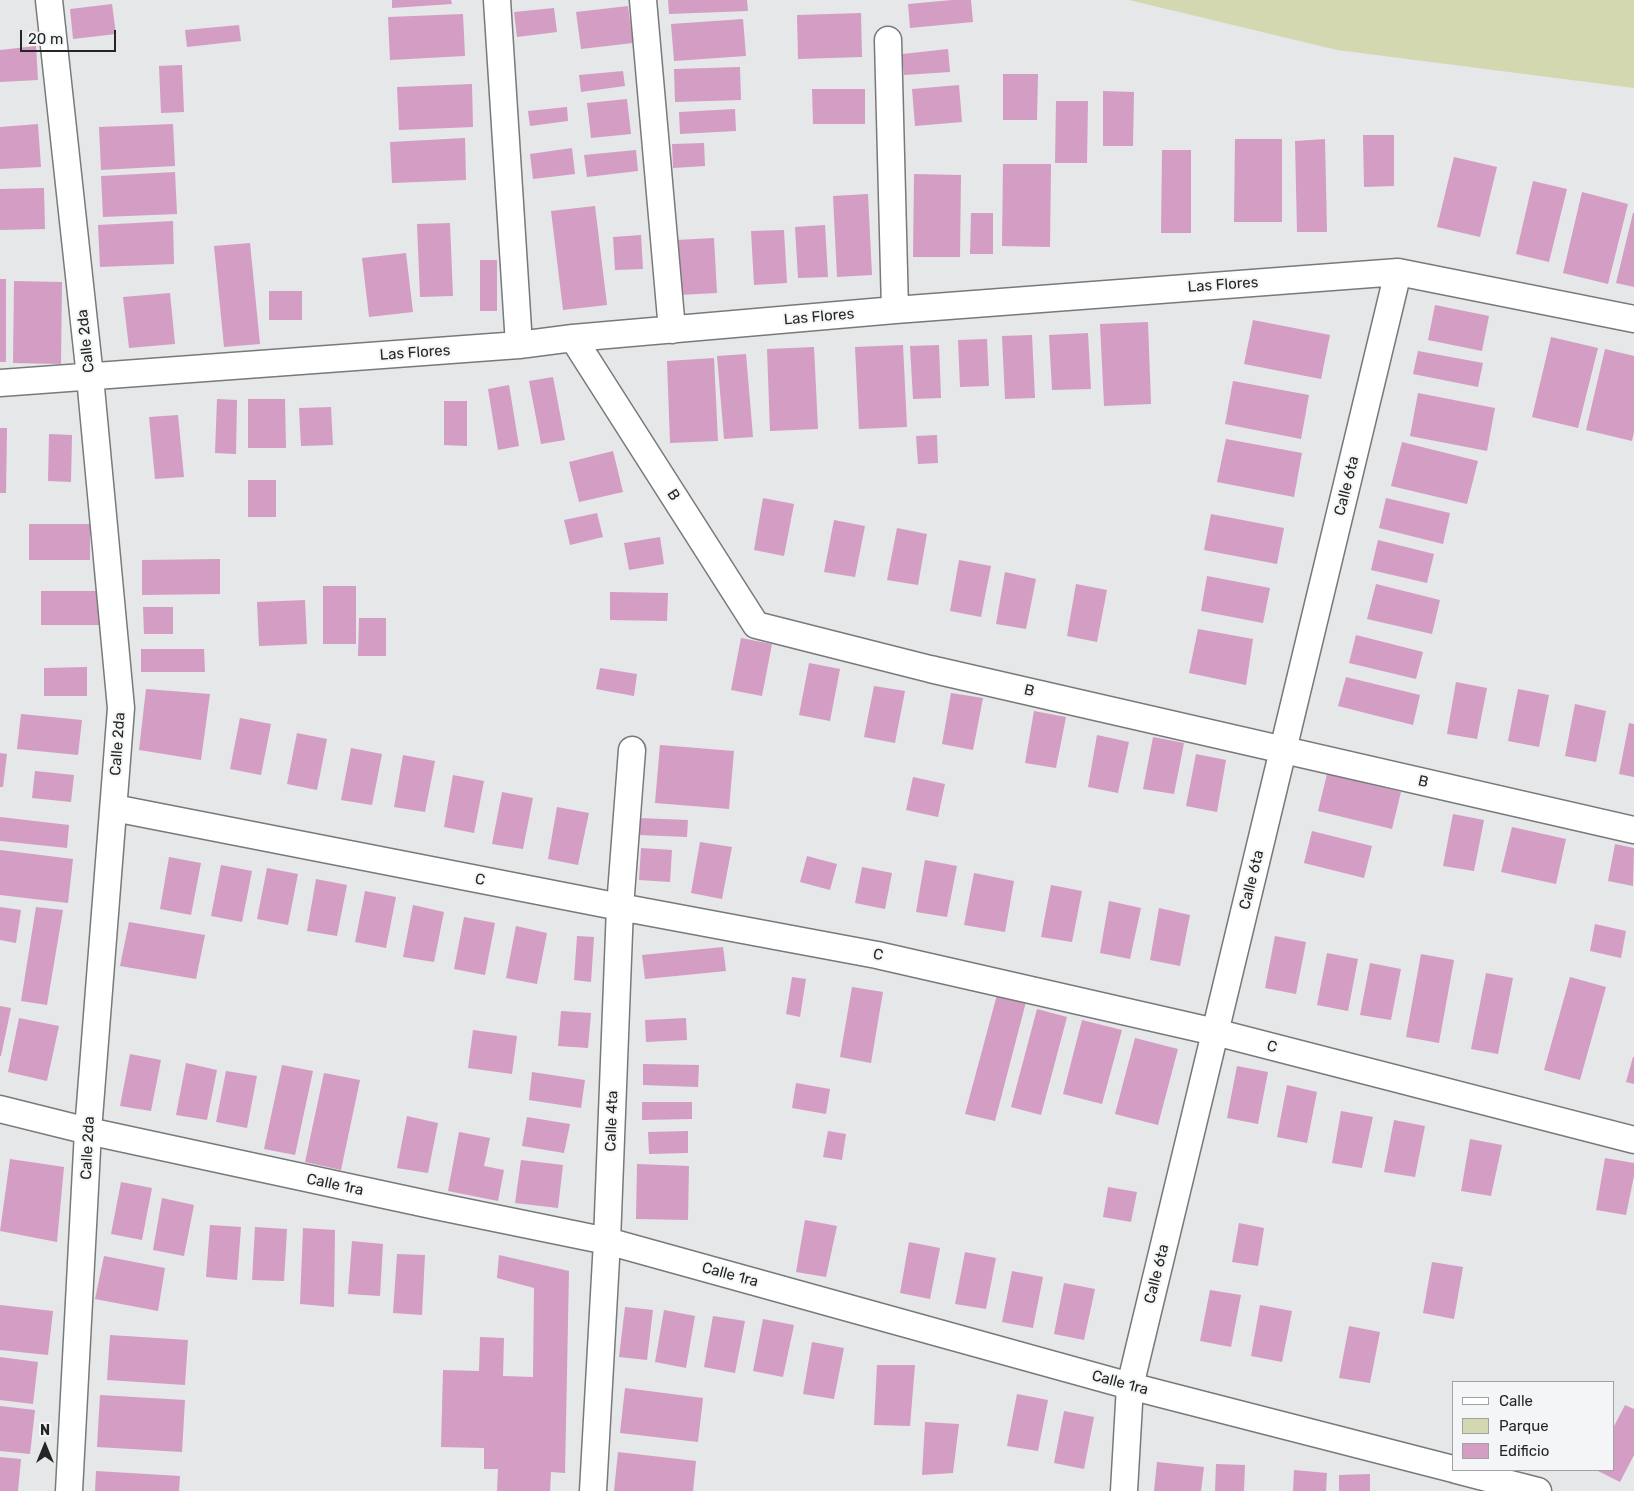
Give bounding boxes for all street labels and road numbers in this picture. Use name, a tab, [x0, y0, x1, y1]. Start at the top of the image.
street label: Las Flores	[1187, 274, 1259, 296]
street label: Las Flores	[783, 305, 855, 329]
street label: Calle 2da	[74, 308, 98, 374]
street label: Las Flores	[379, 342, 451, 364]
street label: Calle 6ta	[1331, 454, 1363, 518]
street label: B	[663, 486, 683, 504]
street label: B	[1022, 681, 1036, 701]
street label: Calle 2da	[107, 712, 129, 776]
street label: B	[1416, 772, 1430, 792]
street label: Calle 6ta	[1236, 848, 1268, 912]
street label: C	[473, 870, 487, 890]
street label: C	[871, 945, 885, 965]
street label: C	[1265, 1037, 1279, 1057]
street label: Calle 4ta	[602, 1090, 622, 1152]
street label: Calle 2da	[77, 1116, 99, 1180]
street label: Calle 1ra	[305, 1170, 365, 1200]
street label: Calle 6ta	[1141, 1242, 1173, 1306]
street label: Calle 1ra	[700, 1259, 760, 1291]
street label: Calle 1ra	[1090, 1367, 1150, 1399]

